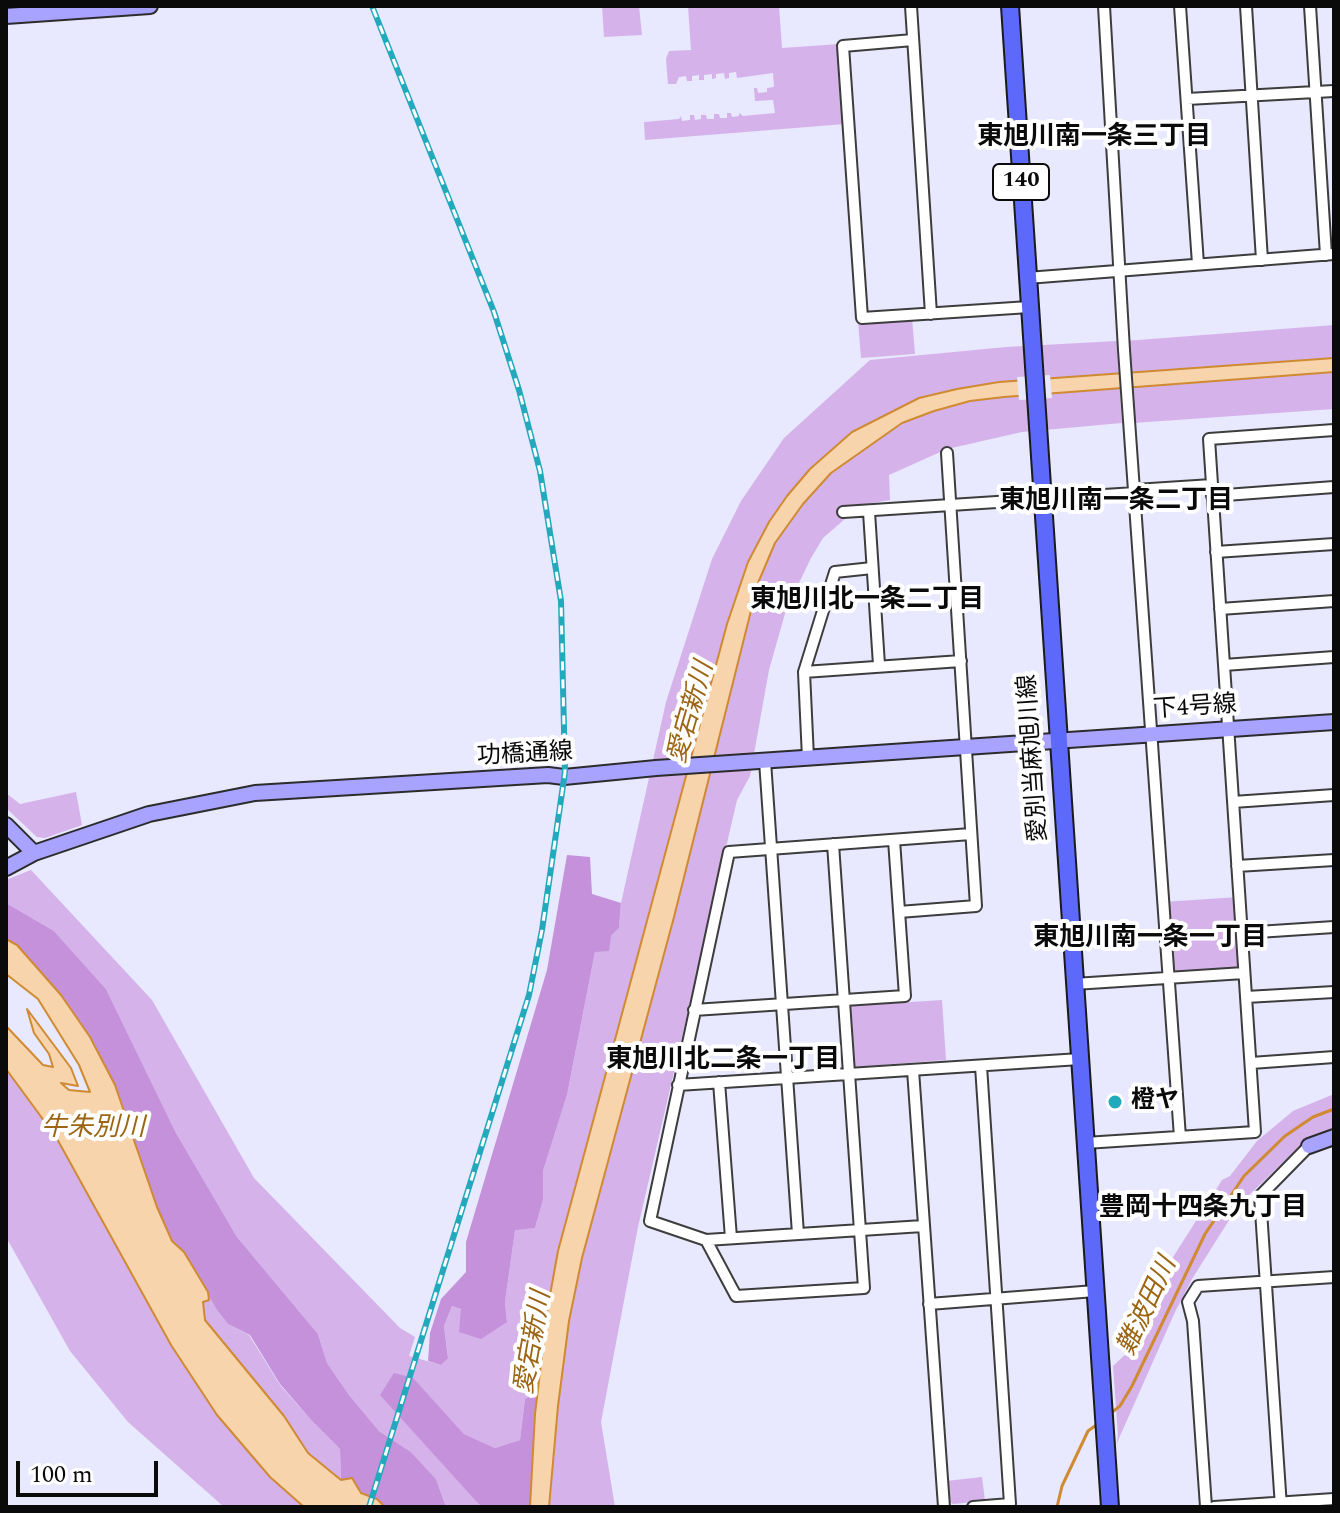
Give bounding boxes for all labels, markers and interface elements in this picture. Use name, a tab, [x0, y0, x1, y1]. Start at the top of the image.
district label: 東旭川南一条三丁目	[977, 123, 1211, 155]
road number: 140	[993, 164, 1049, 200]
district label: 東旭川南一条二丁目	[999, 487, 1233, 519]
district label: 東旭川北一条二丁目	[750, 586, 984, 618]
water label: 愛宕新川	[664, 659, 722, 767]
street label: 愛別当麻旭川線	[1015, 673, 1055, 843]
street label: 下4号線	[1152, 692, 1238, 726]
street label: 功橋通線	[476, 739, 574, 773]
district label: 東旭川南一条一丁目	[1033, 924, 1267, 956]
district label: 東旭川北二条一丁目	[606, 1046, 840, 1078]
place label: 橙ヤ	[1131, 1088, 1179, 1116]
marker: 橙ヤ	[1106, 1093, 1124, 1111]
water label: 牛朱別川	[41, 1114, 145, 1146]
district label: 豊岡十四条九丁目	[1099, 1194, 1307, 1226]
water label: 難波田川	[1113, 1253, 1185, 1361]
water label: 愛宕新川	[511, 1289, 559, 1397]
scale bar	[20, 1445, 162, 1495]
text: 100 m	[30, 1457, 93, 1493]

